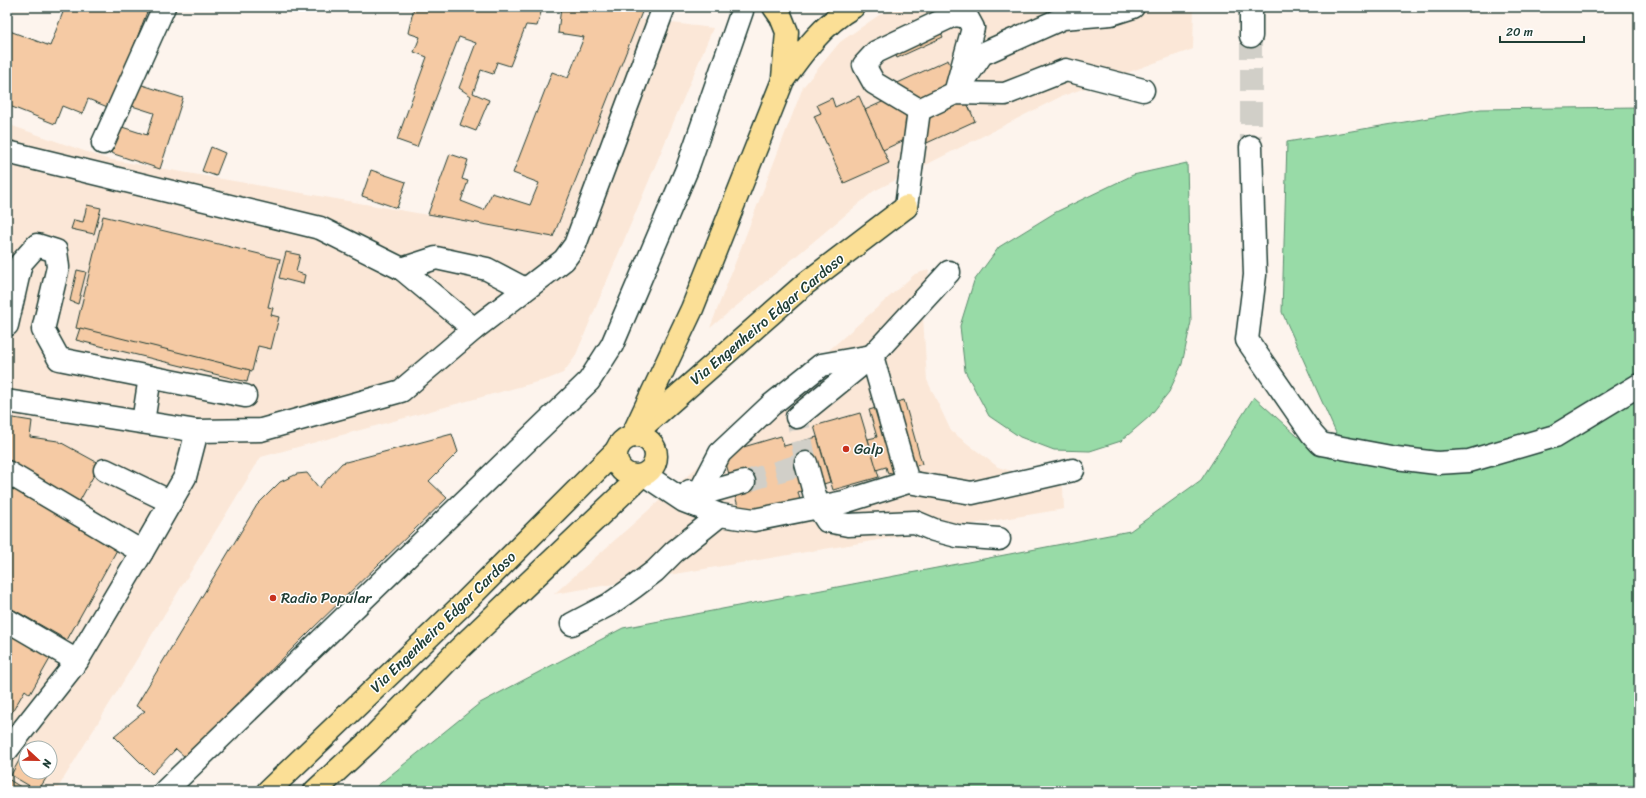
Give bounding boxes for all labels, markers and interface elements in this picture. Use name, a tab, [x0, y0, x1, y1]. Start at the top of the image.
scale bar	[1500, 18, 1584, 44]
text: 20 m	[1506, 21, 1533, 43]
street label: Via Engenheiro Edgar Cardoso	[684, 246, 850, 392]
place label: Galp	[854, 436, 883, 462]
marker: Galp	[841, 444, 851, 454]
street label: Via Engenheiro Edgar Cardoso	[364, 545, 523, 699]
place label: Radio Popular	[281, 585, 372, 611]
marker: Radio Popular	[268, 593, 278, 603]
north arrow	[18, 740, 58, 780]
text: N	[36, 756, 57, 771]

